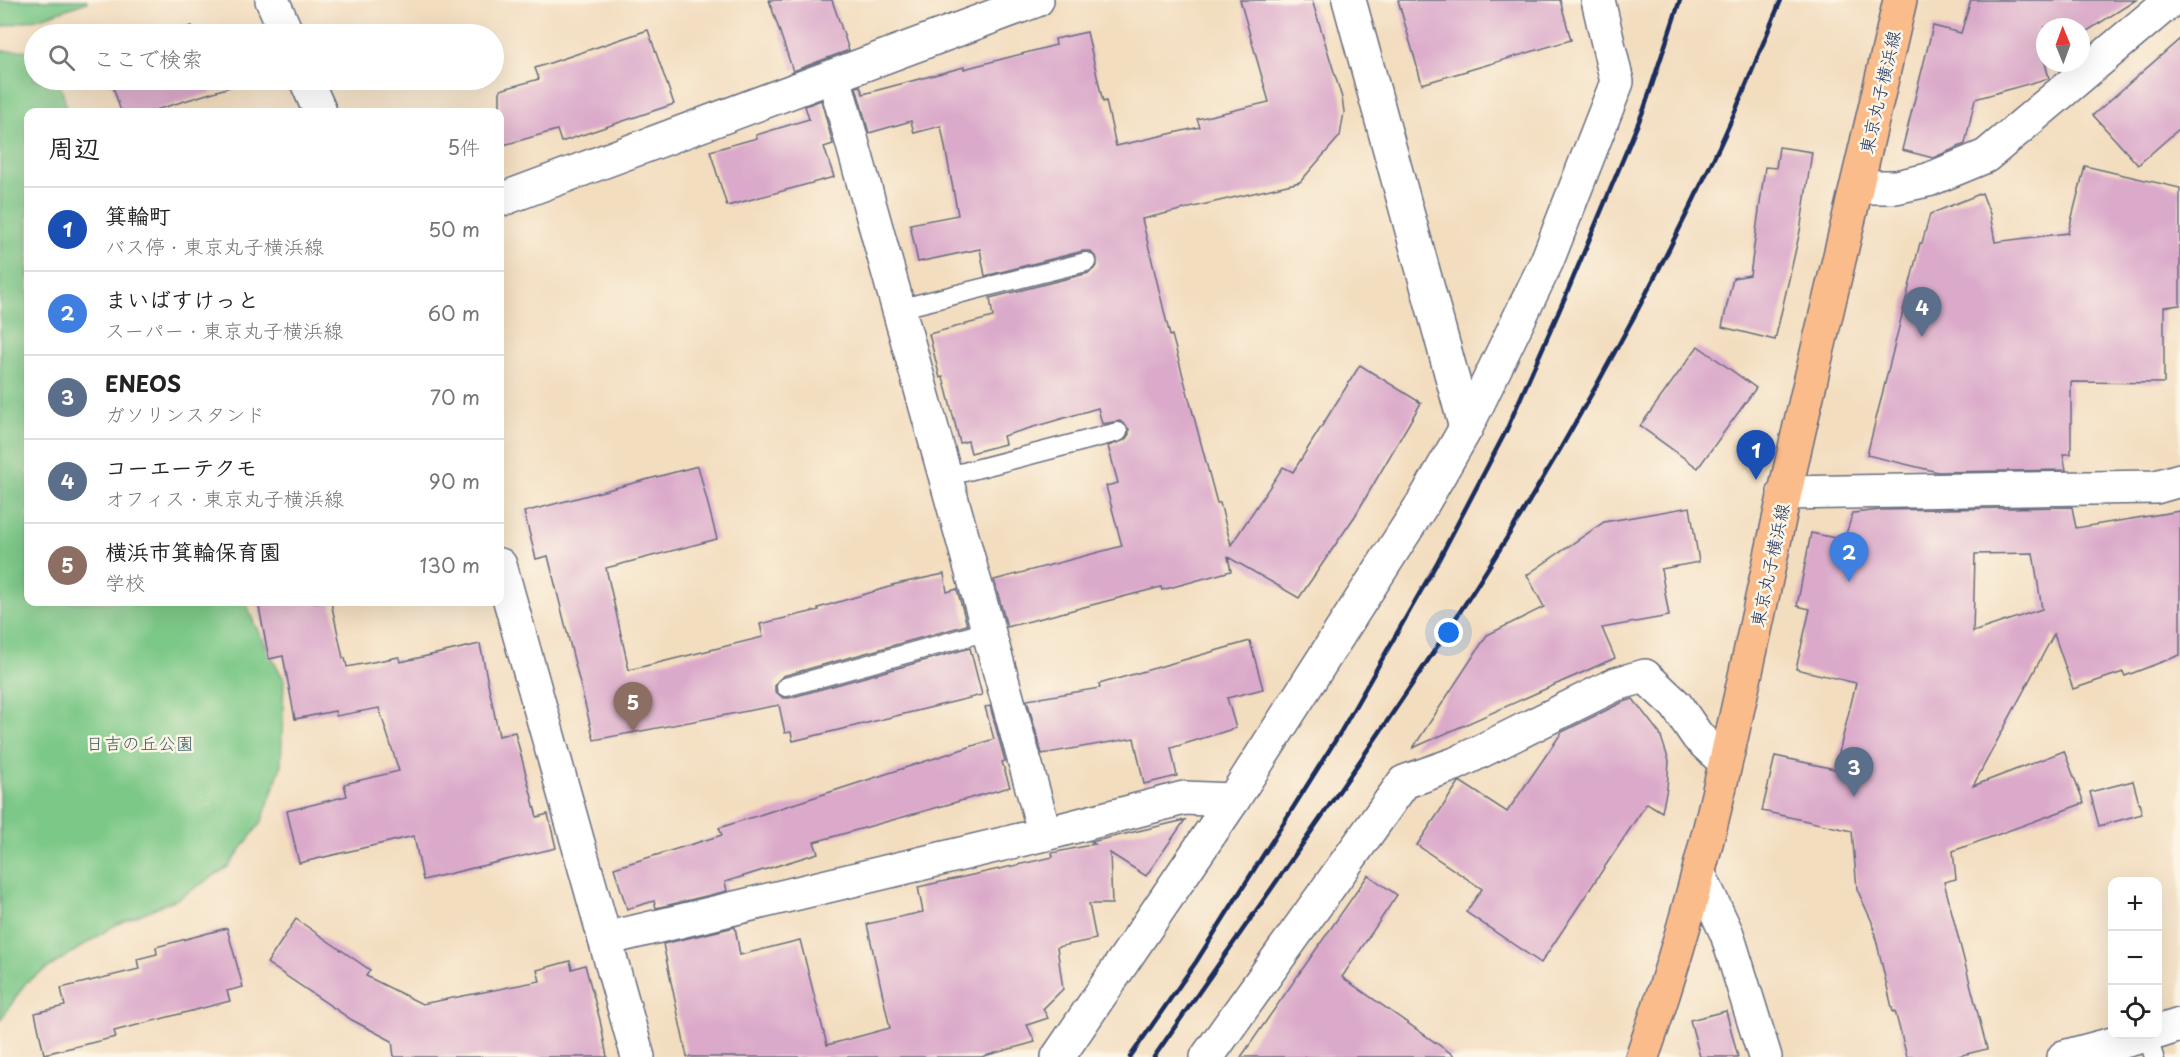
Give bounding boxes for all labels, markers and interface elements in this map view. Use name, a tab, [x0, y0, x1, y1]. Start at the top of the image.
north arrow	[2036, 18, 2090, 72]
search box	[24, 24, 504, 90]
street label: 東京丸子横浜線	[1852, 28, 1906, 156]
icon: search	[45, 41, 78, 74]
text: ここで検索	[93, 41, 203, 74]
text: 周辺	[48, 128, 100, 167]
text: 5件	[447, 132, 480, 162]
text: 箕輪町	[105, 198, 171, 231]
text: 1	[63, 214, 72, 244]
text: 50 m	[428, 214, 480, 244]
text: バス停 · 東京丸子横浜線	[105, 231, 324, 261]
text: まいばすけっと	[105, 282, 259, 315]
pin: 4	[1902, 288, 1942, 337]
text: 2	[60, 298, 75, 328]
text: 60 m	[428, 298, 480, 328]
text: スーパー · 東京丸子横浜線	[105, 315, 343, 345]
text: ENEOS	[105, 366, 181, 399]
text: 3	[61, 382, 74, 412]
text: 70 m	[430, 382, 480, 412]
text: ガソリンスタンド	[105, 399, 265, 429]
pin: 1	[1736, 430, 1776, 480]
text: コーエーテクモ	[105, 450, 258, 483]
text: 4	[61, 466, 74, 496]
text: 90 m	[429, 466, 480, 496]
text: オフィス · 東京丸子横浜線	[105, 483, 344, 513]
street label: 東京丸子横浜線	[1743, 501, 1795, 629]
pin: 2	[1830, 532, 1868, 582]
text: 横浜市箕輪保育園	[105, 534, 281, 567]
text: 5	[61, 550, 74, 580]
text: 130 m	[420, 550, 480, 580]
text: 学校	[105, 567, 145, 597]
your location	[1434, 618, 1463, 647]
pin: 5	[614, 682, 652, 732]
park label: 日吉の丘公園	[86, 729, 194, 756]
pin: 3	[1834, 748, 1874, 797]
map controls	[2108, 877, 2162, 1039]
button: +	[2108, 877, 2162, 931]
button: −	[2108, 931, 2162, 985]
button: locate	[2108, 985, 2162, 1039]

